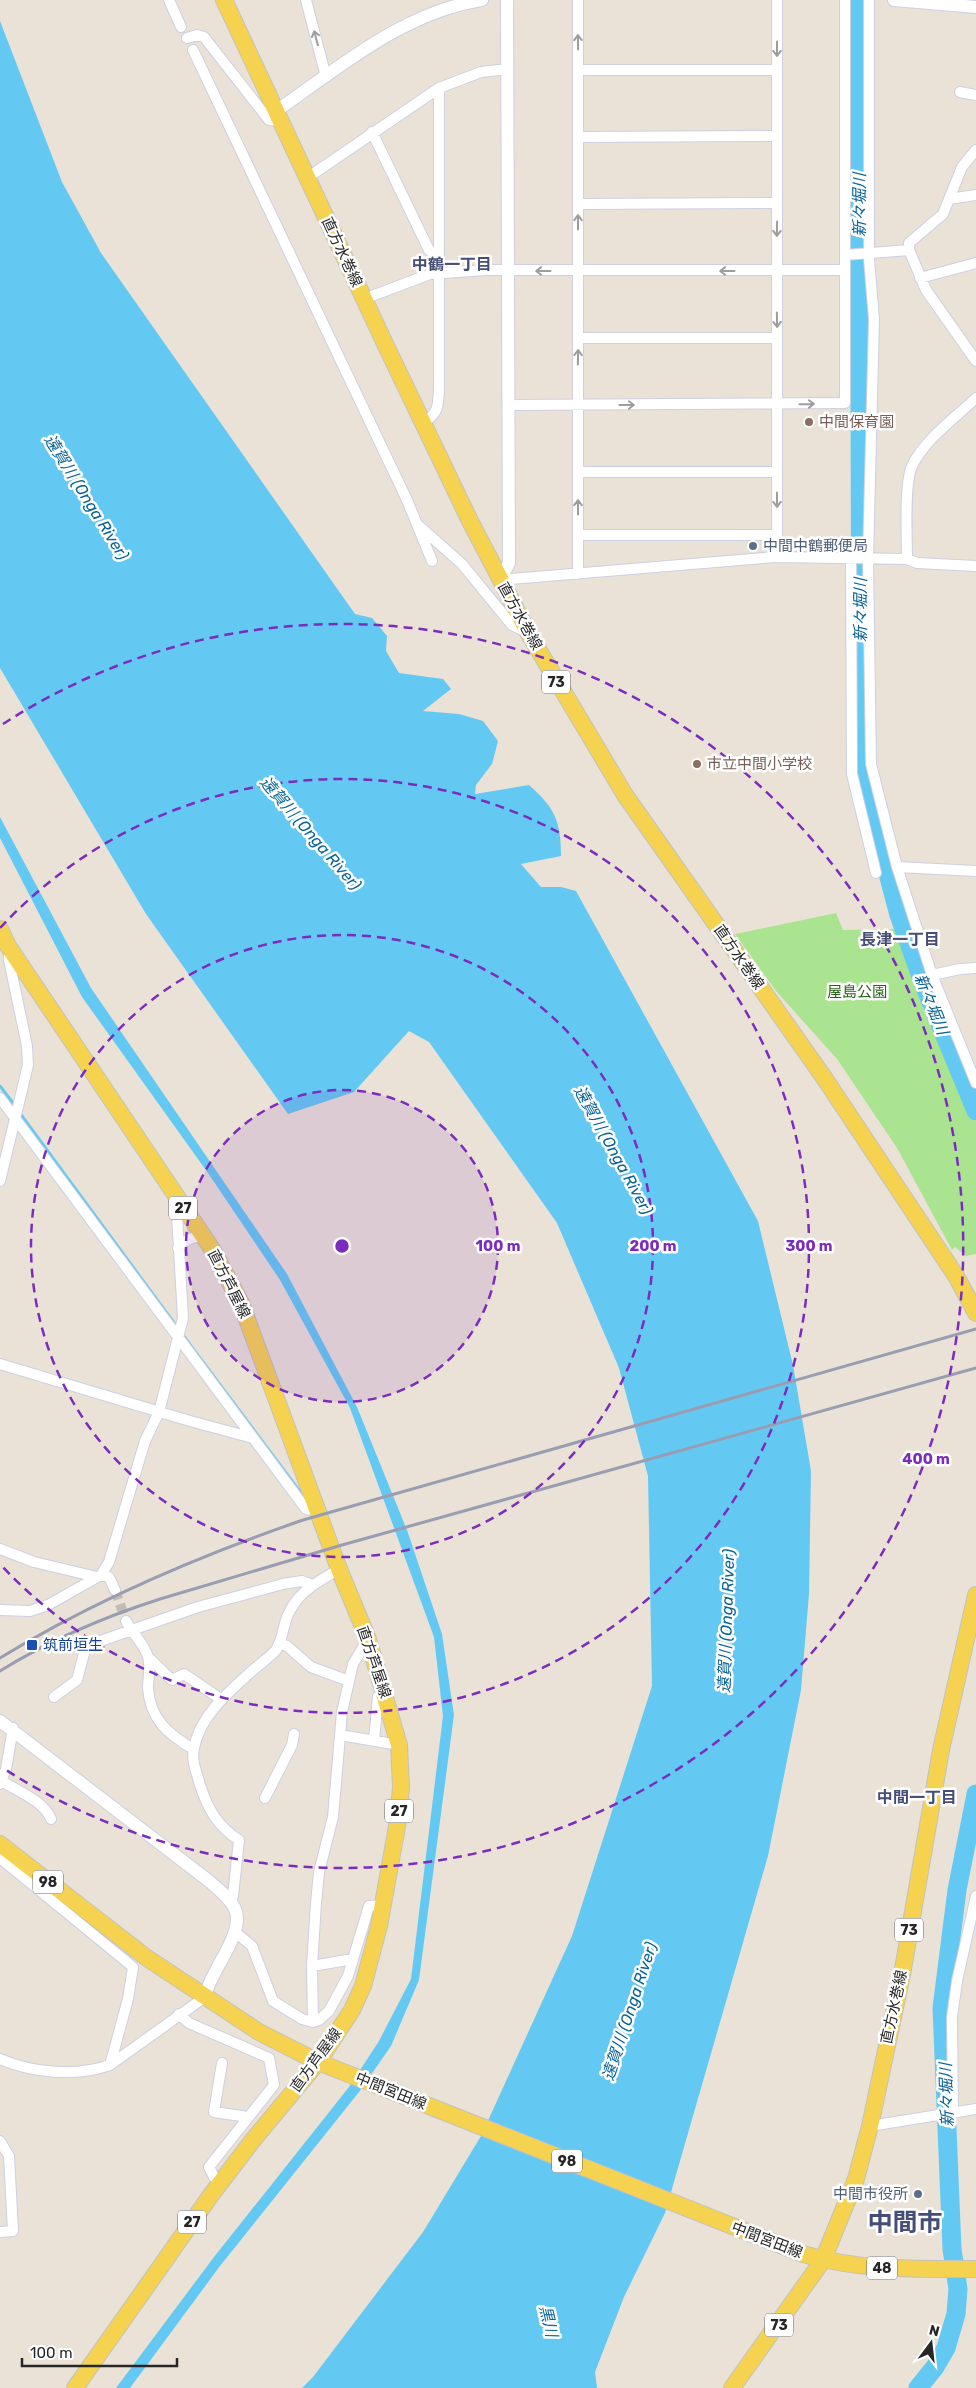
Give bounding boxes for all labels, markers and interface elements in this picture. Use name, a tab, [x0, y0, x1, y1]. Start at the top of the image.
one-way arrow	[311, 31, 320, 47]
one-way arrow	[573, 34, 583, 50]
one-way arrow	[772, 40, 782, 56]
water label: 新々堀川	[850, 171, 869, 237]
street label: 直方水巻線	[318, 214, 366, 290]
one-way arrow	[573, 214, 583, 230]
one-way arrow	[772, 220, 782, 236]
district label: 中鶴一丁目	[412, 255, 492, 274]
one-way arrow	[535, 266, 551, 276]
one-way arrow	[720, 266, 736, 276]
one-way arrow	[772, 312, 782, 328]
one-way arrow	[573, 349, 583, 365]
one-way arrow	[798, 399, 814, 409]
one-way arrow	[618, 400, 634, 410]
place label: 中間保育園	[819, 413, 894, 431]
marker: 中間保育園	[803, 416, 815, 428]
water label: 遠賀川 (Onga River)	[40, 431, 133, 564]
one-way arrow	[772, 492, 782, 508]
one-way arrow	[573, 500, 583, 516]
place label: 中間中鶴郵便局	[763, 537, 868, 555]
marker: 中間中鶴郵便局	[747, 540, 759, 552]
water label: 新々堀川	[851, 576, 870, 642]
street label: 直方水巻線	[494, 579, 546, 653]
road number: 73	[542, 670, 570, 694]
place label: 市立中間小学校	[707, 755, 812, 773]
marker: 市立中間小学校	[691, 758, 703, 770]
water label: 遠賀川 (Onga River)	[256, 773, 365, 894]
street label: 直方水巻線	[710, 921, 768, 993]
district label: 長津一丁目	[860, 930, 940, 949]
water label: 新々堀川	[911, 971, 953, 1039]
park label: 屋島公園	[827, 983, 887, 1001]
water label: 遠賀川 (Onga River)	[570, 1083, 657, 1218]
road number: 27	[169, 1196, 197, 1220]
centre of rings	[333, 1237, 351, 1255]
text: 100 m	[476, 1237, 520, 1255]
text: 200 m	[629, 1237, 677, 1255]
text: 300 m	[785, 1237, 833, 1255]
street label: 直方芦屋線	[204, 1246, 254, 1322]
text: 400 m	[902, 1450, 950, 1468]
water label: 遠賀川 (Onga River)	[714, 1548, 739, 1693]
street label: 直方芦屋線	[353, 1624, 395, 1700]
place label: 筑前垣生	[43, 1636, 103, 1654]
marker: 筑前垣生	[25, 1638, 39, 1652]
district label: 中間一丁目	[877, 1788, 957, 1807]
road number: 27	[385, 1800, 413, 1822]
road number: 98	[33, 1870, 63, 1894]
road number: 73	[895, 1918, 923, 1942]
water label: 遠賀川 (Onga River)	[598, 1939, 661, 2083]
street label: 直方水巻線	[877, 1968, 911, 2046]
street label: 直方芦屋線	[287, 2024, 345, 2096]
water label: 新々堀川	[936, 2061, 957, 2127]
street label: 中間宮田線	[353, 2069, 429, 2113]
road number: 98	[552, 2150, 582, 2172]
place label: 中間市役所	[833, 2185, 908, 2203]
marker: 中間市役所	[912, 2188, 924, 2200]
district label: 中間市	[867, 2208, 943, 2237]
road number: 27	[178, 2210, 206, 2234]
street label: 中間宮田線	[729, 2218, 805, 2262]
road number: 48	[867, 2256, 897, 2280]
water label: 黒川	[536, 2303, 562, 2341]
road number: 73	[765, 2314, 793, 2336]
north arrow	[906, 2318, 956, 2368]
text: N	[927, 2321, 941, 2340]
scale bar	[22, 2336, 178, 2368]
text: 100 m	[30, 2344, 72, 2362]

